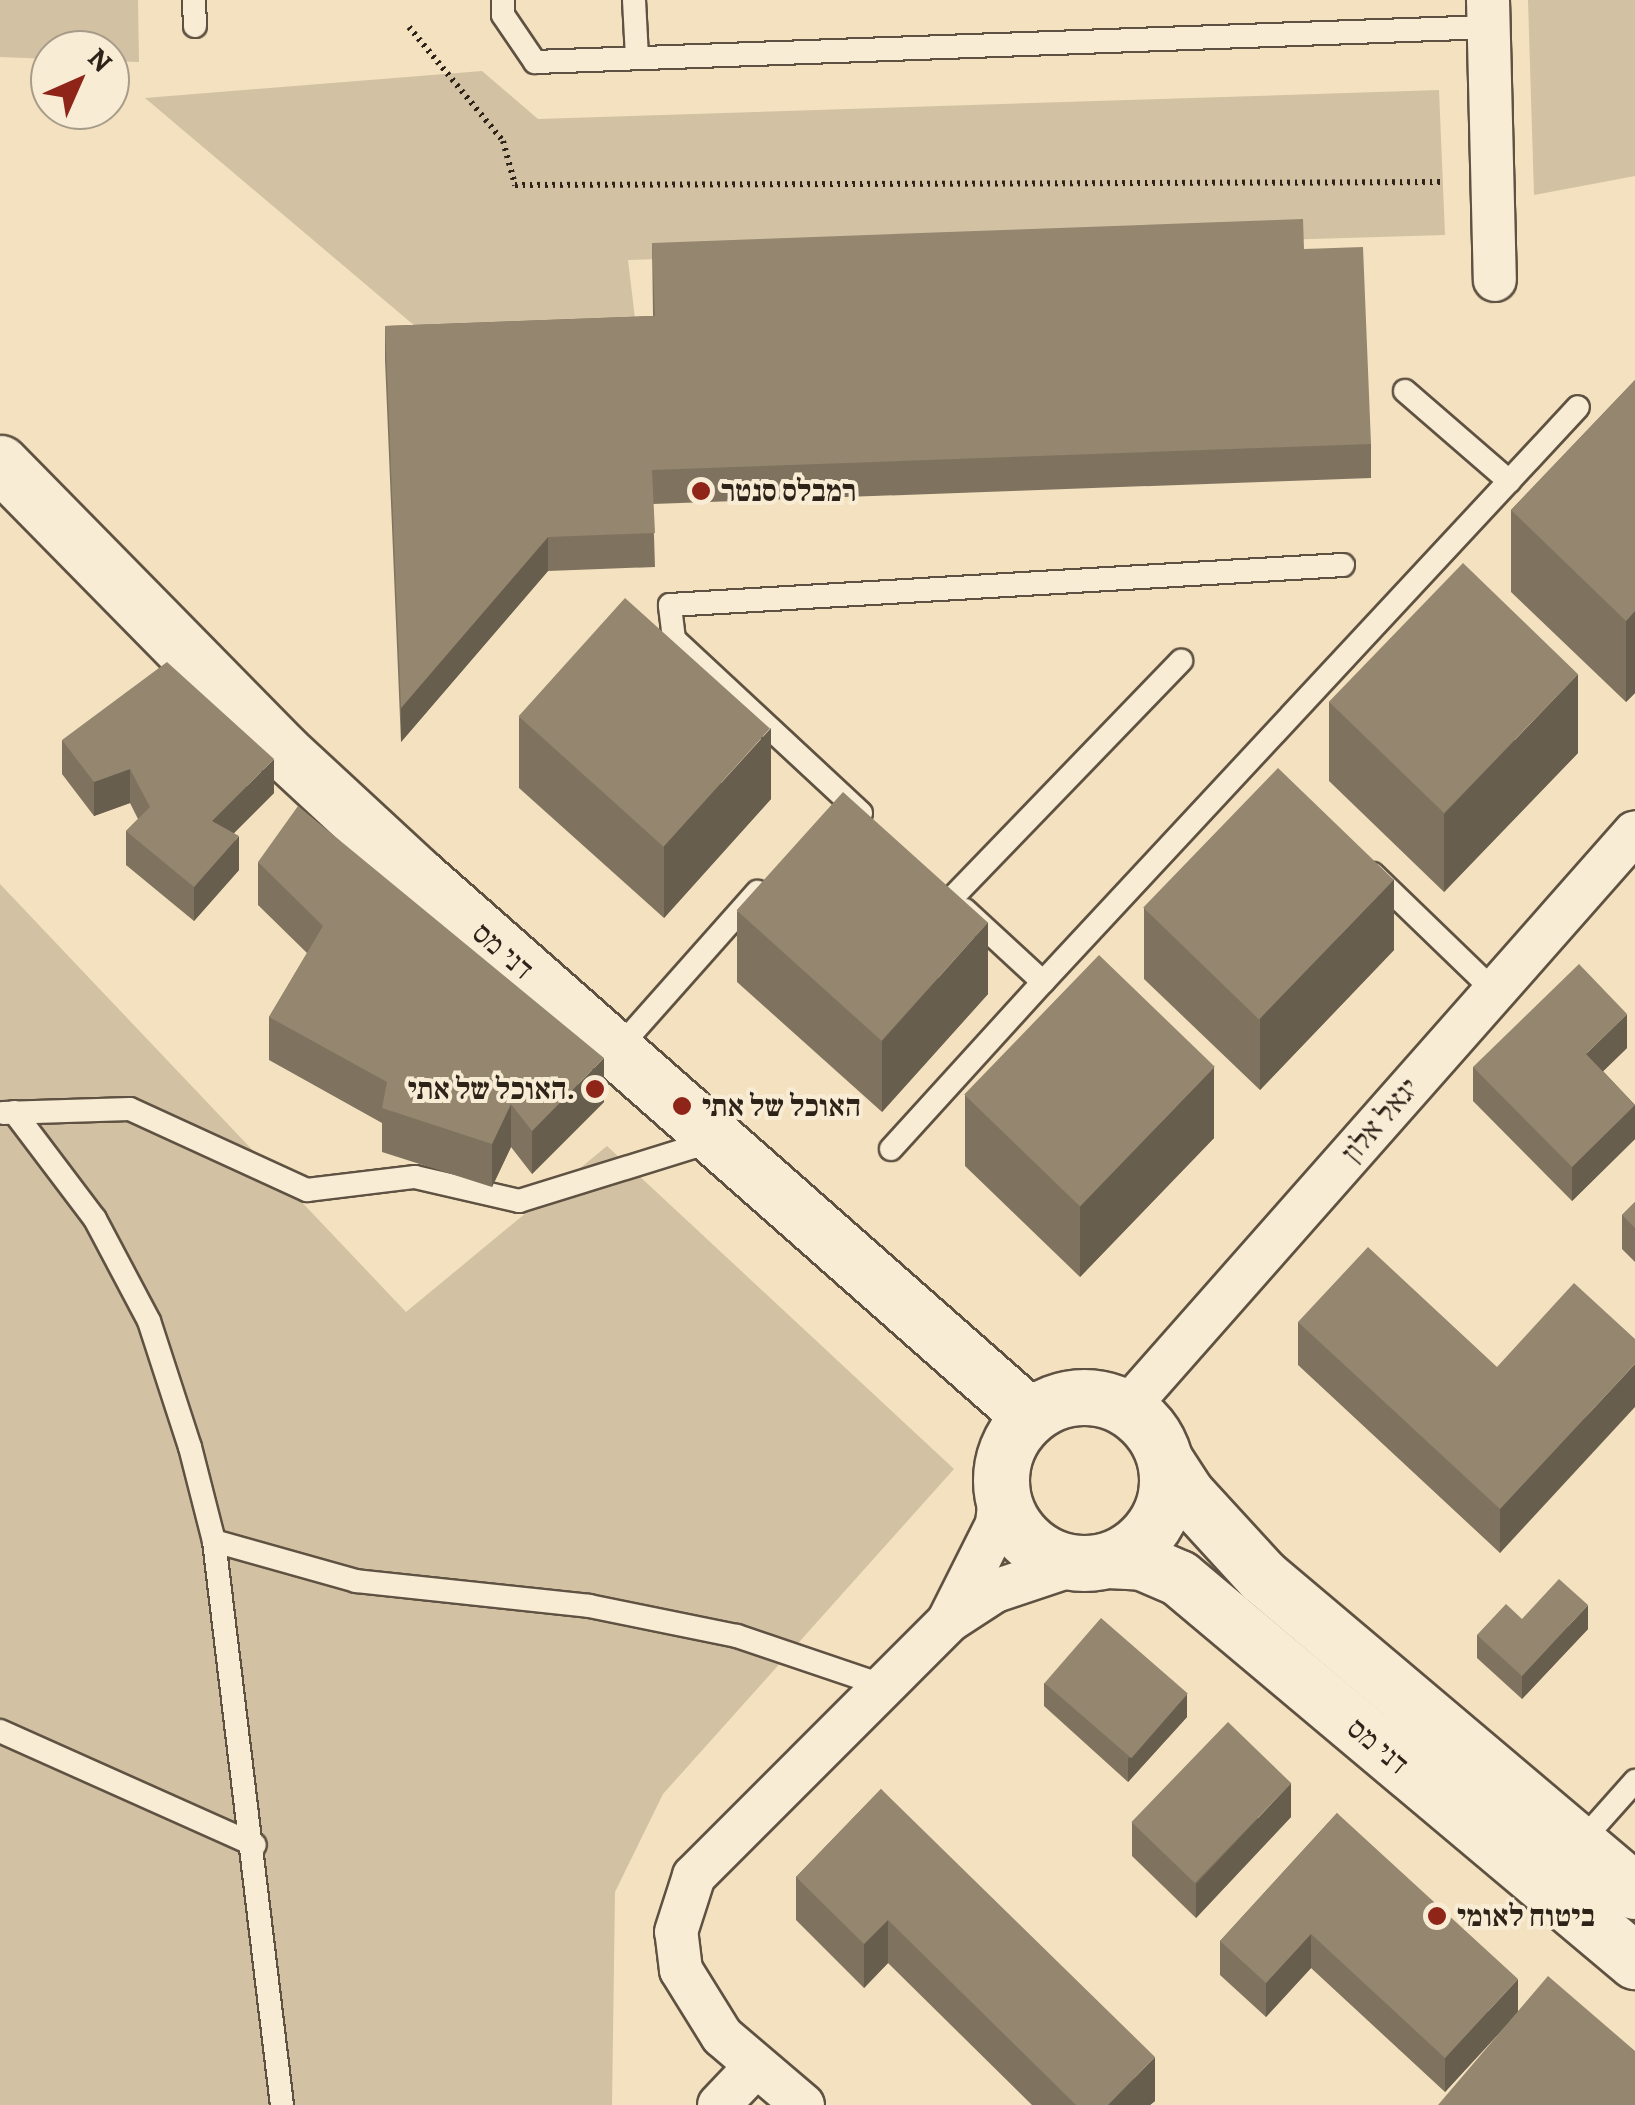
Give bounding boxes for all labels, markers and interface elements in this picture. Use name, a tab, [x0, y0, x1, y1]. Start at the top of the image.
north arrow	[30, 30, 130, 130]
text: N	[79, 40, 120, 81]
place label: רמבלס סנטר	[721, 473, 857, 509]
marker: רמבלס סנטר	[690, 480, 712, 502]
street label: דני מס	[465, 915, 541, 987]
street label: יגאל אלון	[1334, 1070, 1426, 1170]
place label: האוכל של אתי.	[408, 1071, 575, 1107]
marker: האוכל של אתי.	[584, 1078, 606, 1100]
place label: האוכל של אתי	[702, 1088, 861, 1124]
marker: האוכל של אתי	[671, 1095, 693, 1117]
street label: דני מס	[1340, 1710, 1416, 1782]
place label: ביטוח לאומי	[1457, 1898, 1595, 1934]
marker: ביטוח לאומי	[1426, 1905, 1448, 1927]

